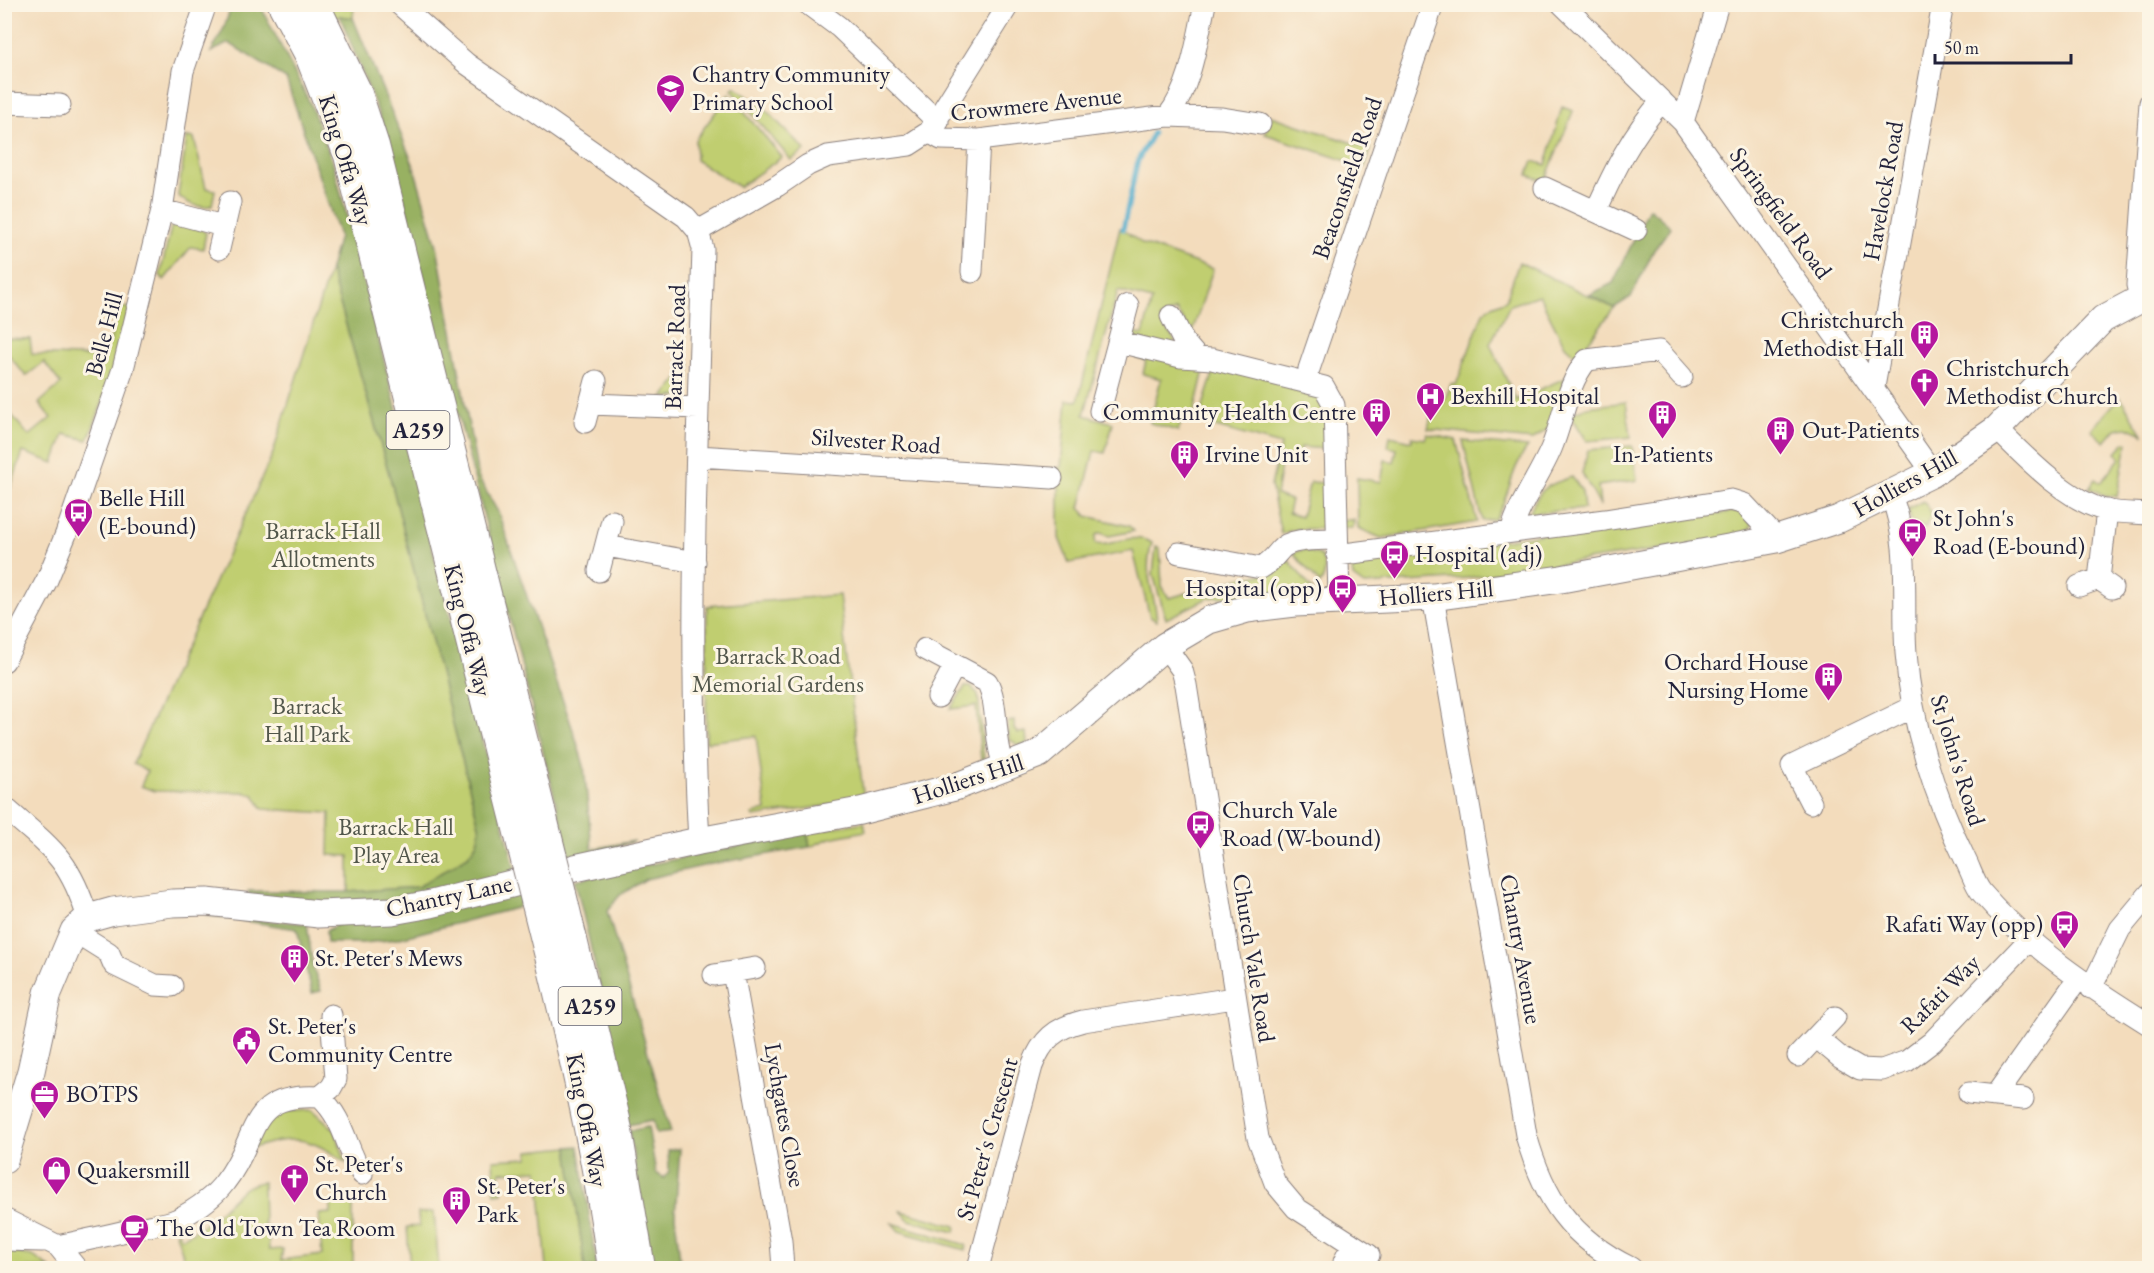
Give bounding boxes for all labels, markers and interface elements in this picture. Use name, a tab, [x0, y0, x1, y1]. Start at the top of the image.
scale bar	[1935, 27, 2072, 65]
text: 50 m	[1944, 36, 1979, 59]
place label: Chantry Community Primary School	[692, 58, 891, 117]
school or university icon: Chantry Community Primary School	[655, 72, 687, 114]
street label: Crowmere Avenue	[949, 79, 1123, 128]
street label: King Offa Way	[312, 91, 381, 230]
street label: Beaconsfield Road	[1304, 92, 1389, 263]
street label: Havelock Road	[1855, 118, 1910, 263]
street label: Springfield Road	[1723, 141, 1840, 285]
street label: Barrack Road	[657, 283, 692, 410]
street label: Belle Hill	[77, 288, 130, 379]
place label: Christchurch Methodist Hall	[1763, 304, 1904, 363]
building icon: Christchurch Methodist Hall	[1909, 318, 1941, 360]
place label: Christchurch Methodist Church	[1946, 352, 2119, 411]
church icon: Christchurch Methodist Church	[1909, 366, 1941, 408]
hospital icon: Bexhill Hospital	[1414, 380, 1446, 422]
place label: Bexhill Hospital	[1451, 380, 1599, 411]
place label: Community Health Centre	[1103, 396, 1356, 427]
building icon: Community Health Centre	[1361, 396, 1393, 438]
building icon: In-Patients	[1647, 398, 1679, 440]
road number: A259	[386, 411, 450, 449]
building icon: Out-Patients	[1765, 414, 1797, 456]
place label: Out-Patients	[1802, 414, 1919, 445]
street label: Silvester Road	[810, 421, 943, 461]
building icon: Irvine Unit	[1168, 438, 1200, 480]
place label: Irvine Unit	[1205, 438, 1309, 469]
place label: In-Patients	[1613, 438, 1713, 469]
street label: Holliers Hill	[1847, 441, 1963, 524]
place label: Belle Hill (E-bound)	[99, 482, 196, 541]
bus stop icon: Belle Hill (E-bound)	[62, 496, 94, 538]
place label: St John's Road (E-bound)	[1933, 502, 2085, 561]
park label: Barrack Hall Allotments	[265, 515, 381, 574]
bus stop icon: St John's Road (E-bound)	[1896, 516, 1928, 558]
bus stop icon: Hospital (adj)	[1378, 538, 1410, 580]
place label: Hospital (adj)	[1415, 538, 1542, 569]
street label: King Offa Way	[437, 560, 500, 700]
place label: Hospital (opp)	[1185, 572, 1322, 603]
bus stop icon: Hospital (opp)	[1327, 572, 1359, 614]
street label: Holliers Hill	[1377, 572, 1495, 613]
park label: Barrack Road Memorial Gardens	[692, 640, 864, 699]
place label: Orchard House Nursing Home	[1664, 646, 1808, 705]
building icon: Orchard House Nursing Home	[1813, 660, 1845, 702]
park label: Barrack Hall Park	[264, 690, 351, 749]
street label: St John's Road	[1924, 690, 1993, 830]
street label: Holliers Hill	[908, 746, 1028, 811]
place label: Church Vale Road (W-bound)	[1222, 794, 1381, 853]
bus stop icon: Church Vale Road (W-bound)	[1185, 808, 1217, 850]
park label: Barrack Hall Play Area	[338, 811, 454, 870]
street label: Chantry Lane	[383, 867, 515, 924]
street label: Church Vale Road	[1226, 871, 1283, 1045]
street label: Chantry Avenue	[1493, 872, 1550, 1026]
place label: Rafati Way (opp)	[1885, 908, 2043, 939]
bus stop icon: Rafati Way (opp)	[2048, 908, 2080, 950]
building icon: St. Peter's Mews	[278, 942, 310, 984]
place label: St. Peter's Mews	[315, 942, 462, 973]
street label: Rafati Way	[1893, 947, 1987, 1040]
road number: A259	[558, 987, 622, 1025]
place label: St. Peter's Community Centre	[268, 1010, 452, 1069]
public building icon: St. Peter's Community Centre	[231, 1024, 263, 1066]
street label: Lychgates Close	[758, 1040, 813, 1190]
street label: King Offa Way	[559, 1050, 616, 1190]
street label: St Peter's Crescent	[948, 1053, 1025, 1224]
office icon: BOTPS	[29, 1078, 61, 1120]
place label: BOTPS	[66, 1078, 138, 1109]
place label: St. Peter's Church	[315, 1148, 403, 1207]
shop icon: Quakersmill	[40, 1154, 72, 1196]
place label: Quakersmill	[77, 1154, 190, 1185]
church icon: St. Peter's Church	[278, 1162, 310, 1204]
place label: St. Peter's Park	[477, 1170, 565, 1229]
building icon: St. Peter's Park	[440, 1184, 472, 1226]
cafe icon: The Old Town Tea Room	[119, 1212, 151, 1254]
place label: The Old Town Tea Room	[156, 1212, 396, 1243]

